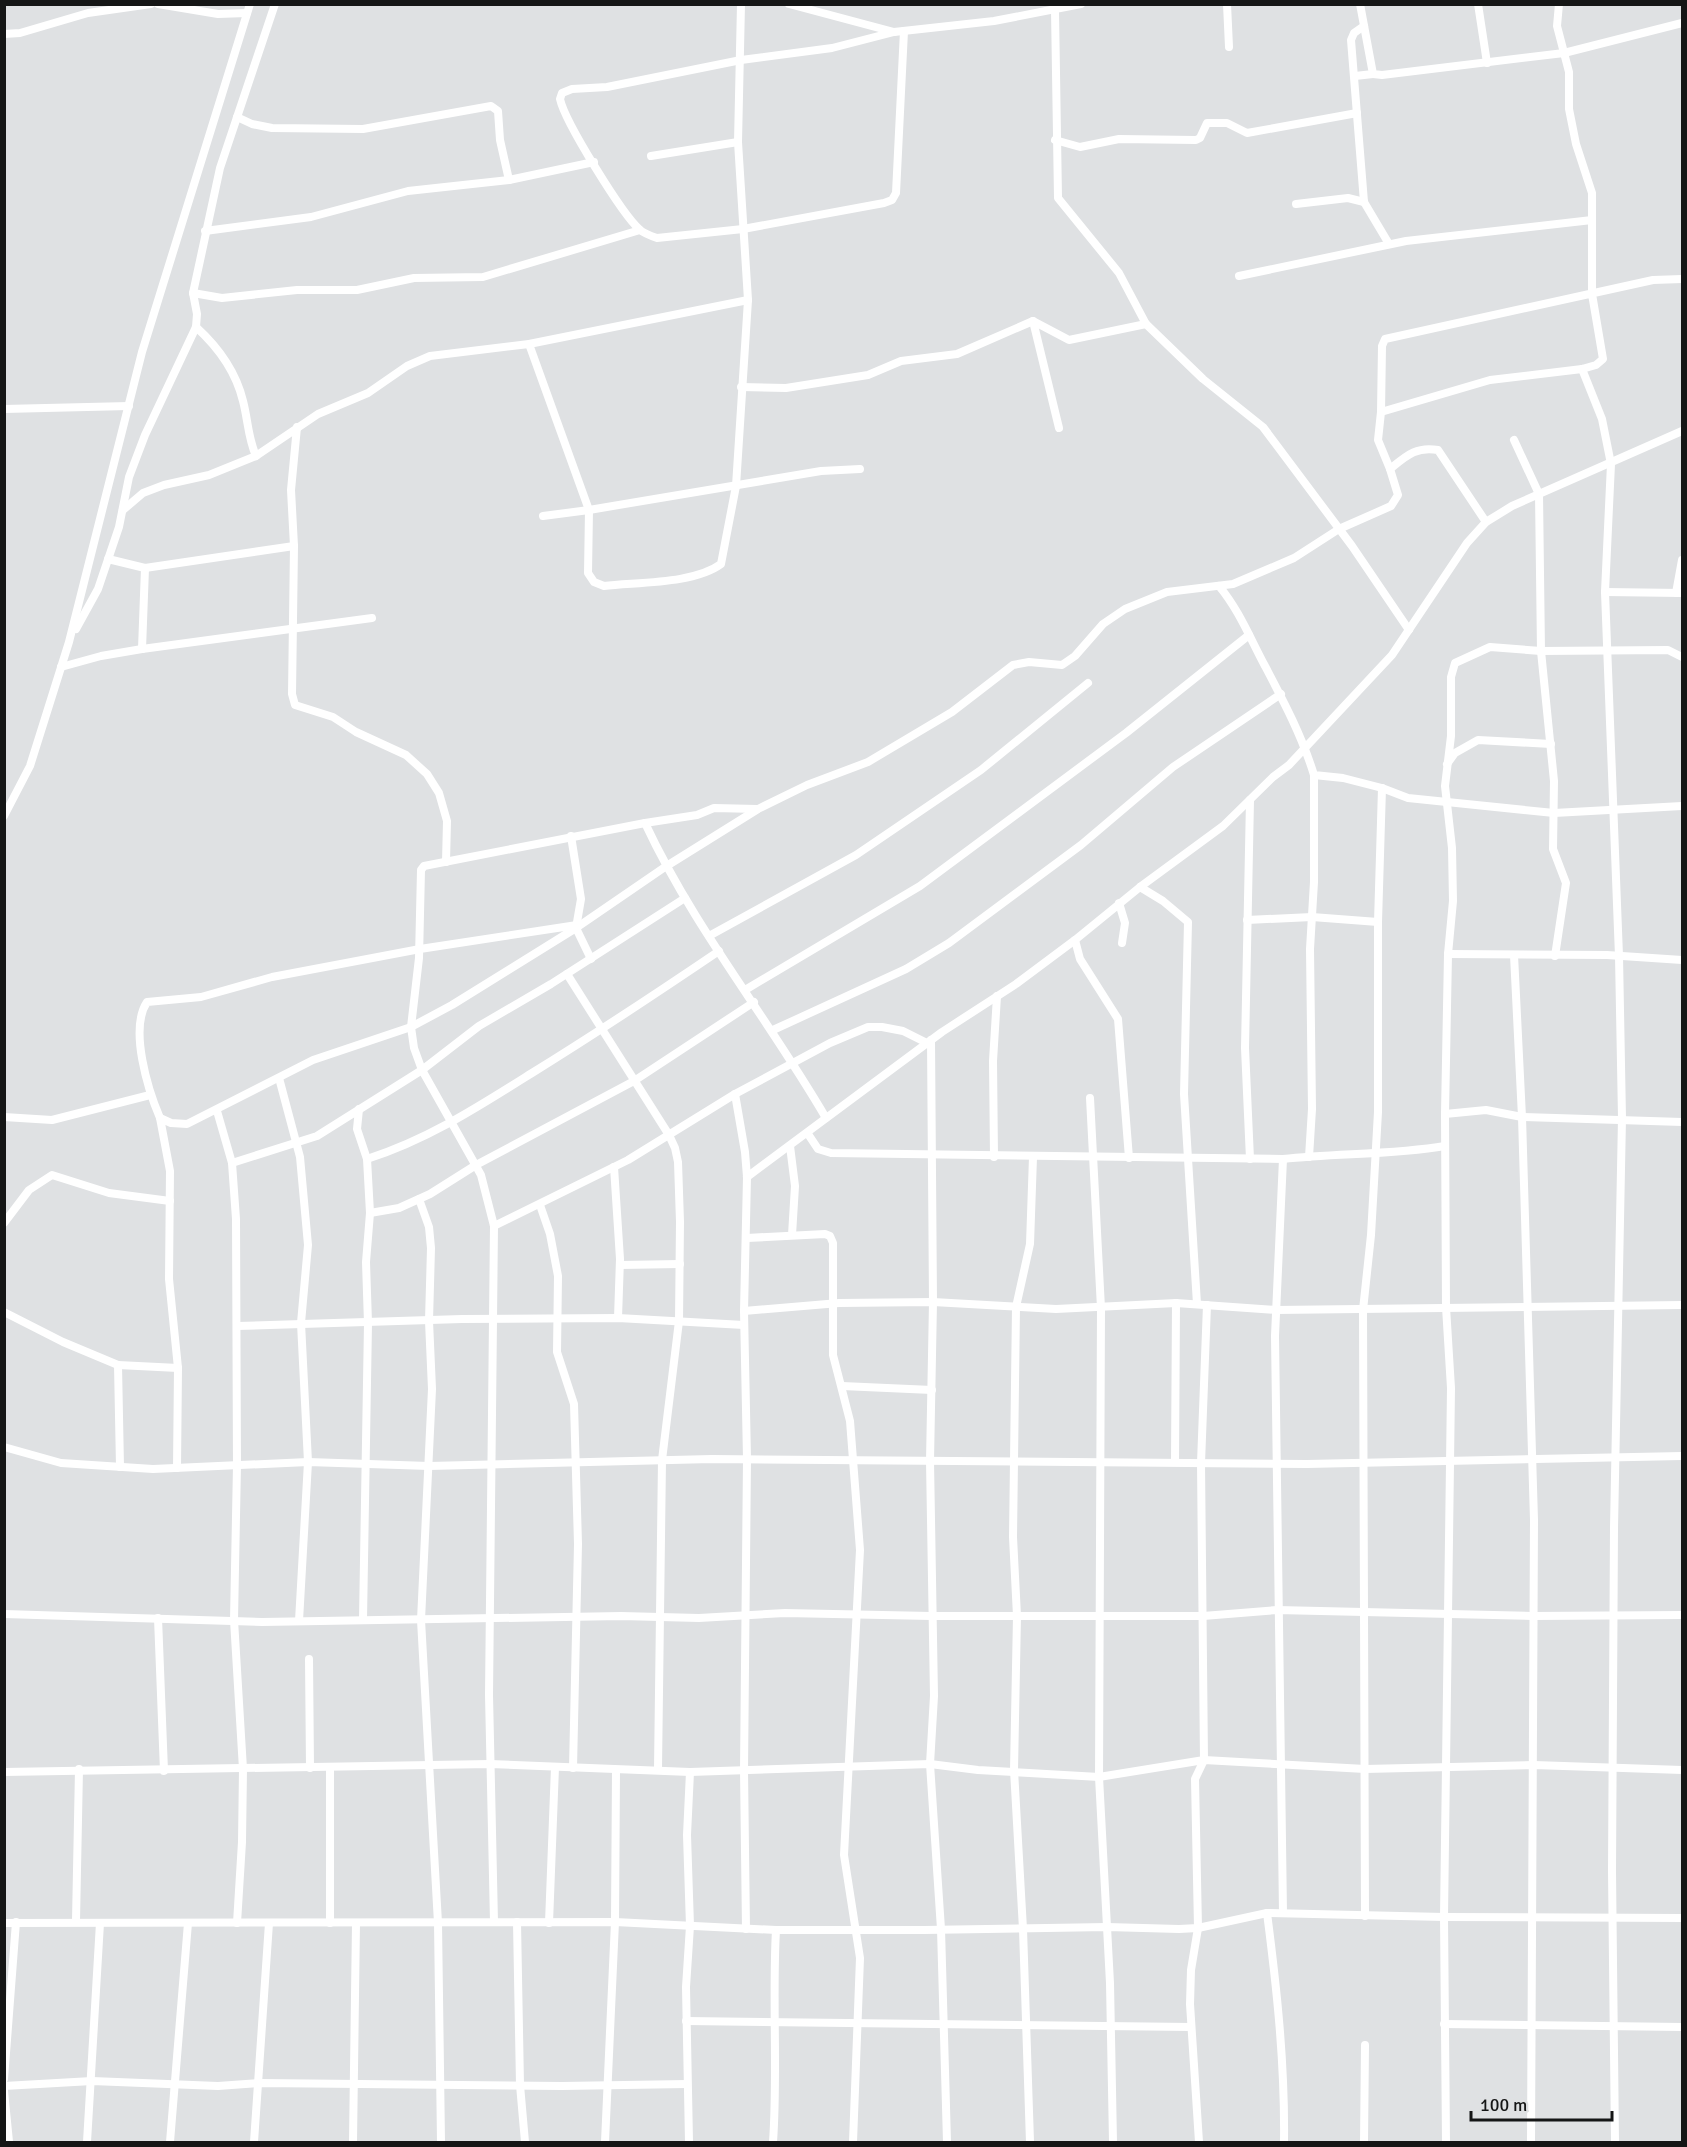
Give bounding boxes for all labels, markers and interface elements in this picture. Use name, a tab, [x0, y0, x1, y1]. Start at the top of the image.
scale bar	[1471, 2084, 1612, 2122]
text: 100 m	[1480, 2094, 1527, 2116]

